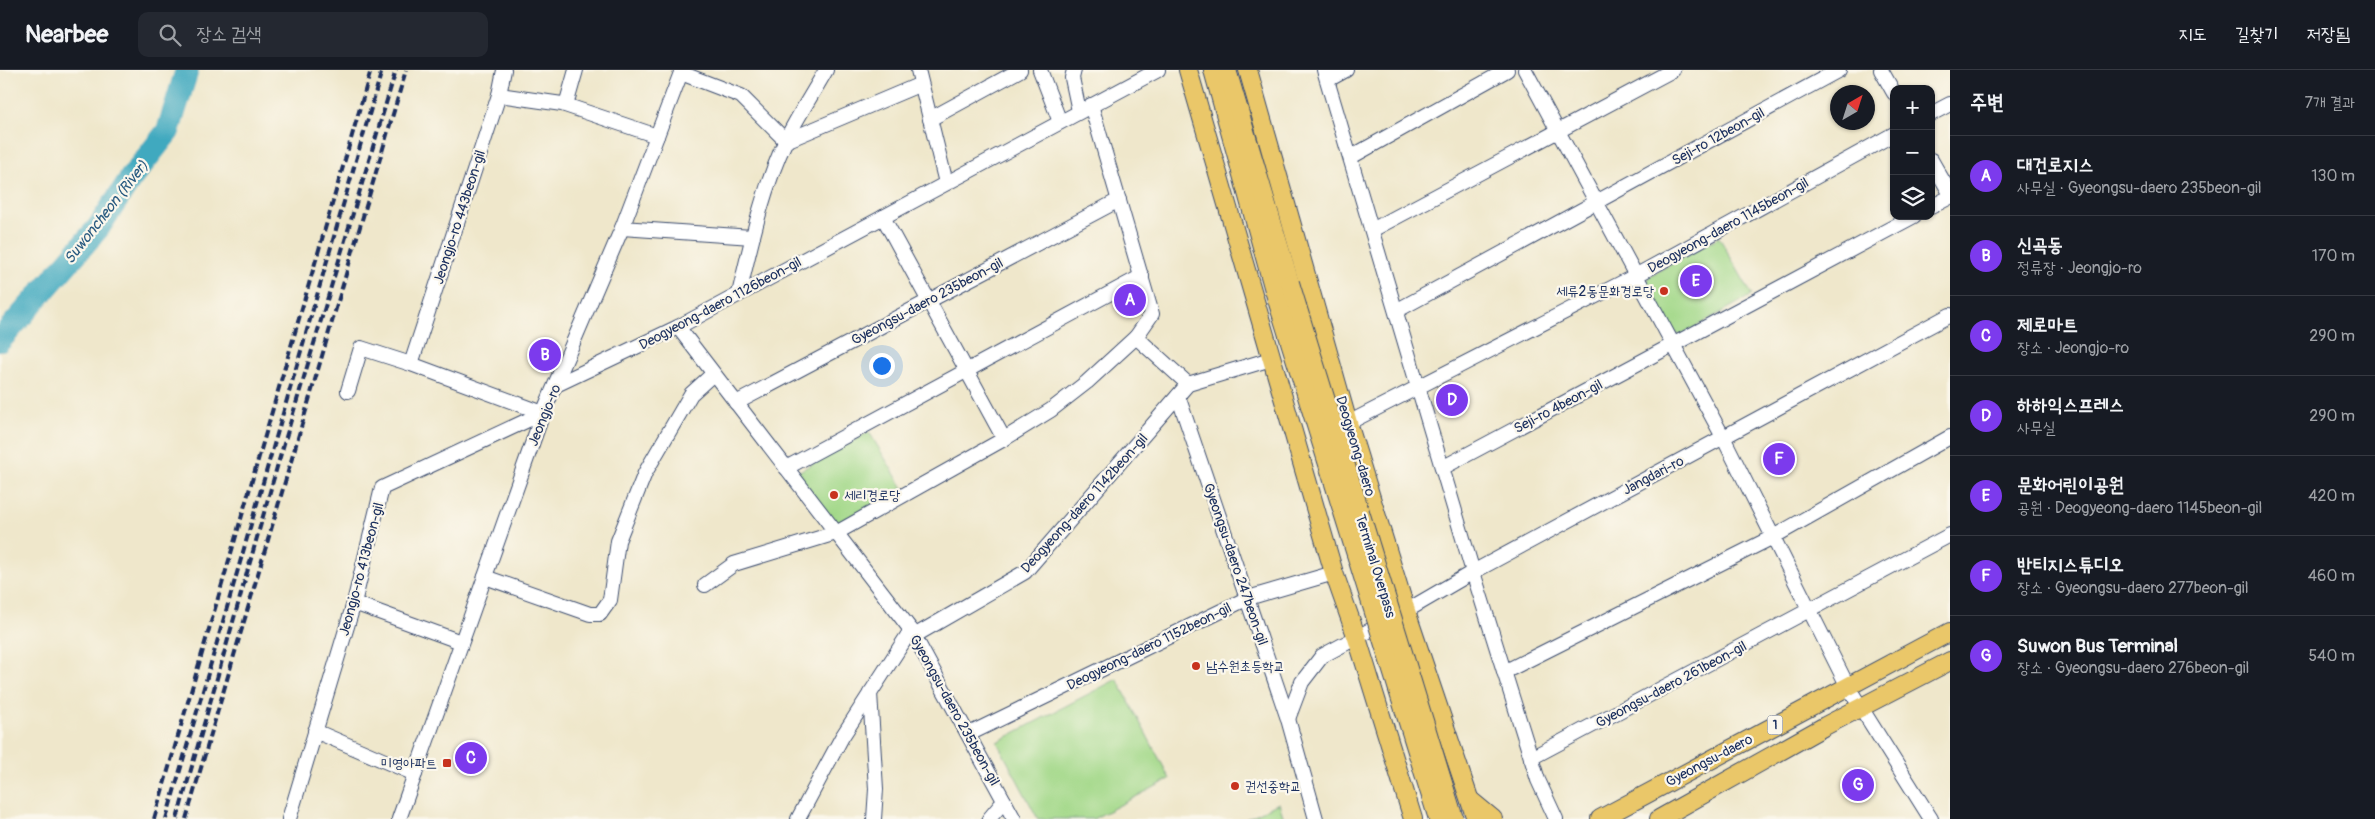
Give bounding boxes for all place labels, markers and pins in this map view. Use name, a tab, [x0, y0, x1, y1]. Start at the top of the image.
pin: E	[1680, 262, 1712, 300]
pin: A	[1114, 281, 1146, 319]
place label: 세류2동문화경로당	[1556, 283, 1655, 300]
marker: 세류2동문화경로당	[1658, 285, 1670, 297]
pin: B	[529, 336, 561, 374]
pin: D	[1436, 381, 1468, 419]
pin: F	[1763, 440, 1795, 478]
place label: 세리경로당	[844, 487, 901, 504]
marker: 세리경로당	[828, 489, 840, 501]
place label: 남수원초등학교	[1206, 658, 1285, 675]
marker: 남수원초등학교	[1190, 660, 1202, 672]
pin: C	[455, 739, 487, 777]
place label: 미영아파트	[381, 755, 437, 772]
marker: 미영아파트	[441, 757, 453, 769]
pin: G	[1842, 766, 1874, 804]
place label: 권선중학교	[1245, 778, 1301, 795]
marker: 권선중학교	[1229, 780, 1241, 792]

